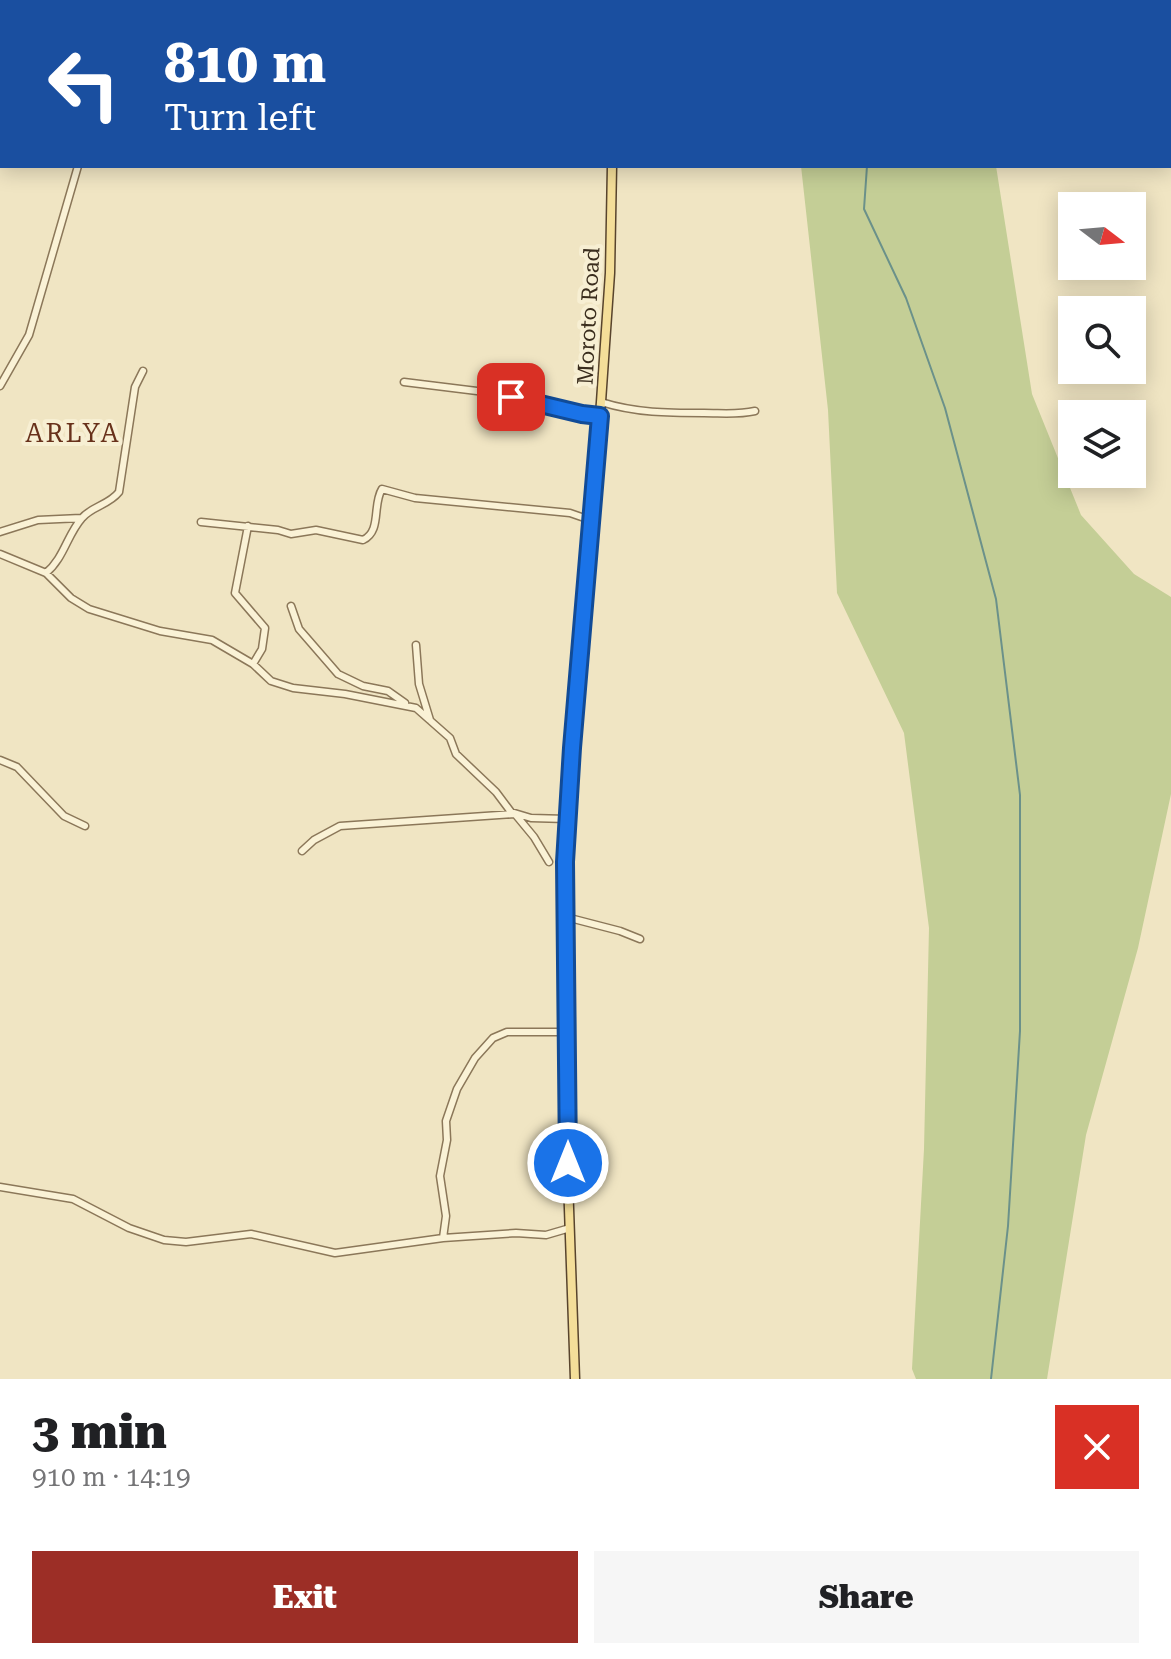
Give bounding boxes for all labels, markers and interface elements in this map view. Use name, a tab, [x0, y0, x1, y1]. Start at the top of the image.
text: 810 m	[164, 30, 326, 96]
icon: left	[32, 32, 136, 136]
text: Turn left	[164, 97, 316, 139]
north arrow	[1058, 192, 1146, 280]
map controls	[1058, 192, 1146, 488]
street label: Moroto Road	[572, 247, 605, 385]
button: search	[1058, 296, 1146, 384]
pin	[477, 363, 545, 431]
icon: arrive	[489, 375, 533, 419]
button: layers	[1058, 400, 1146, 488]
district label: ARLYA	[25, 418, 121, 448]
position arrow	[526, 1121, 610, 1205]
text: 3 min	[32, 1404, 167, 1460]
button: close	[1055, 1405, 1139, 1489]
text: 910 m · 14:19	[32, 1462, 191, 1492]
button: Exit	[32, 1551, 578, 1643]
button: Share	[594, 1551, 1139, 1643]

